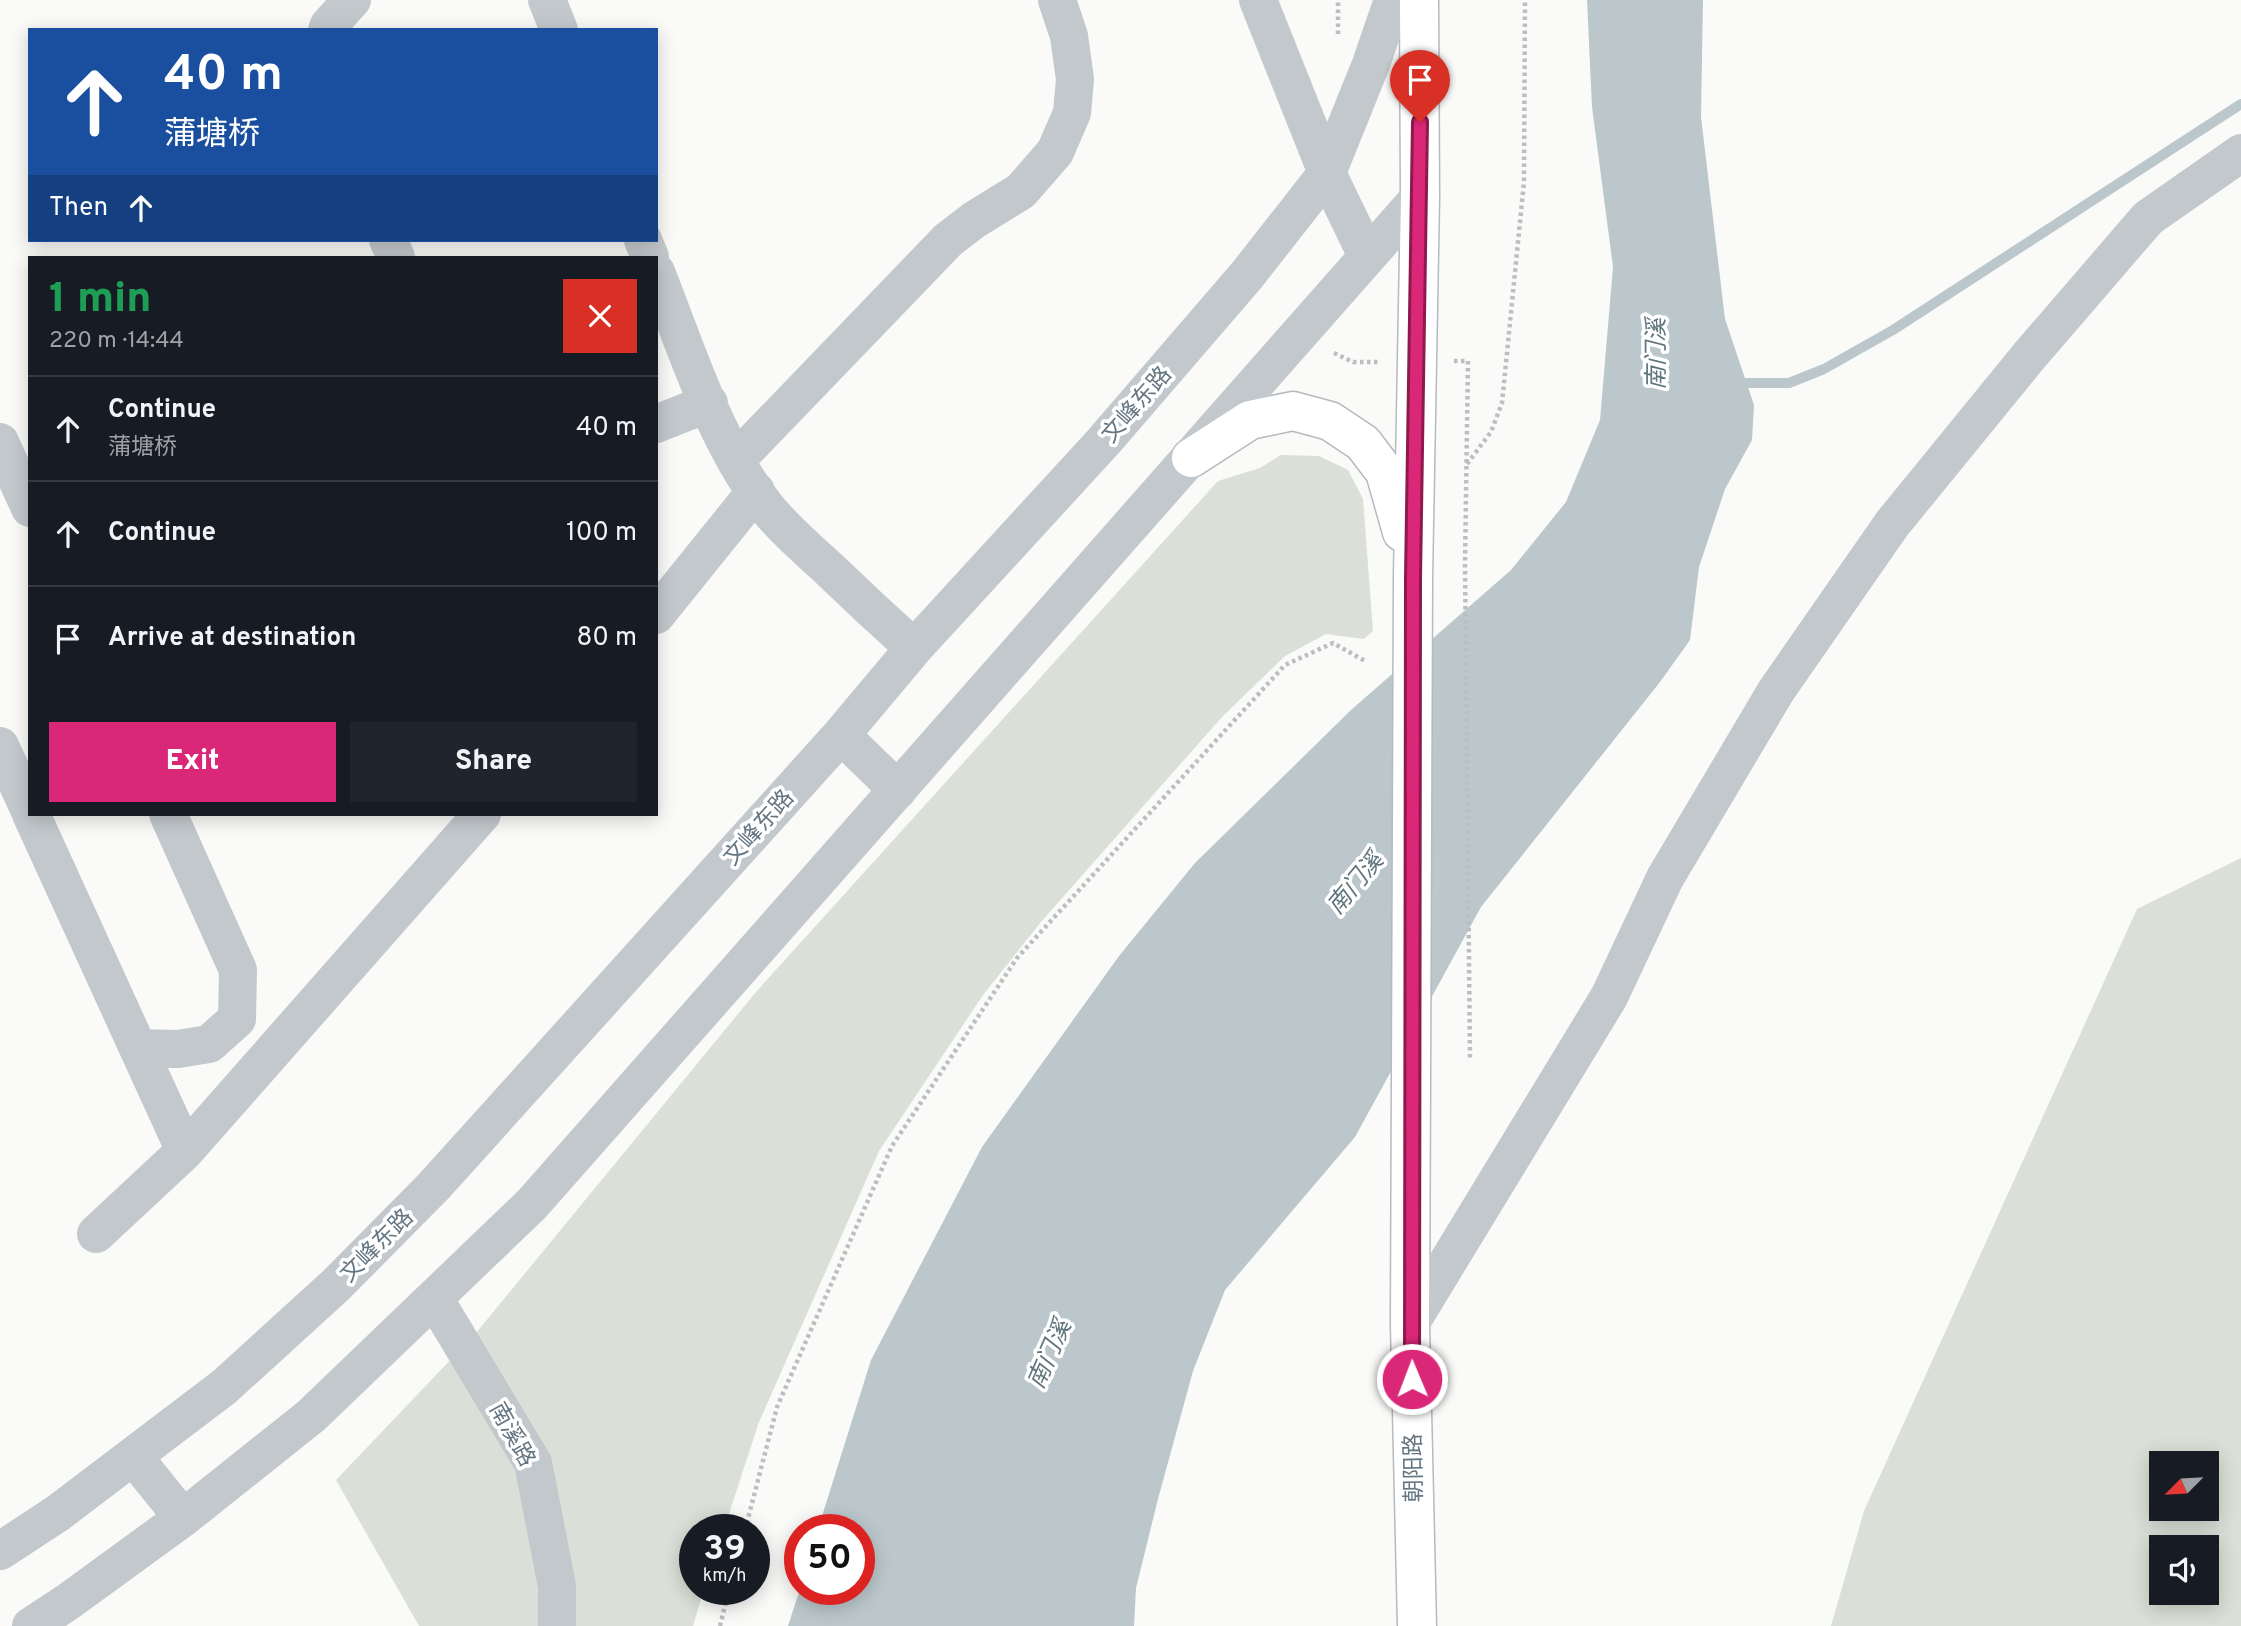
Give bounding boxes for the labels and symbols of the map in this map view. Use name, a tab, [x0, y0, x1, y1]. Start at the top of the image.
pin	[1390, 50, 1450, 122]
water label: 南门溪	[1643, 315, 1673, 390]
street label: 文峰东路	[1097, 361, 1179, 450]
street label: 文峰东路	[718, 785, 801, 873]
water label: 南门溪	[1322, 845, 1393, 922]
street label: 文峰东路	[335, 1204, 421, 1290]
water label: 南门溪	[1022, 1313, 1080, 1394]
position arrow	[1375, 1342, 1449, 1416]
street label: 南溪路	[481, 1398, 540, 1472]
street label: 朝阳路	[1400, 1433, 1431, 1503]
north arrow	[2149, 1451, 2219, 1521]
speed limit sign: 50	[784, 1514, 875, 1605]

